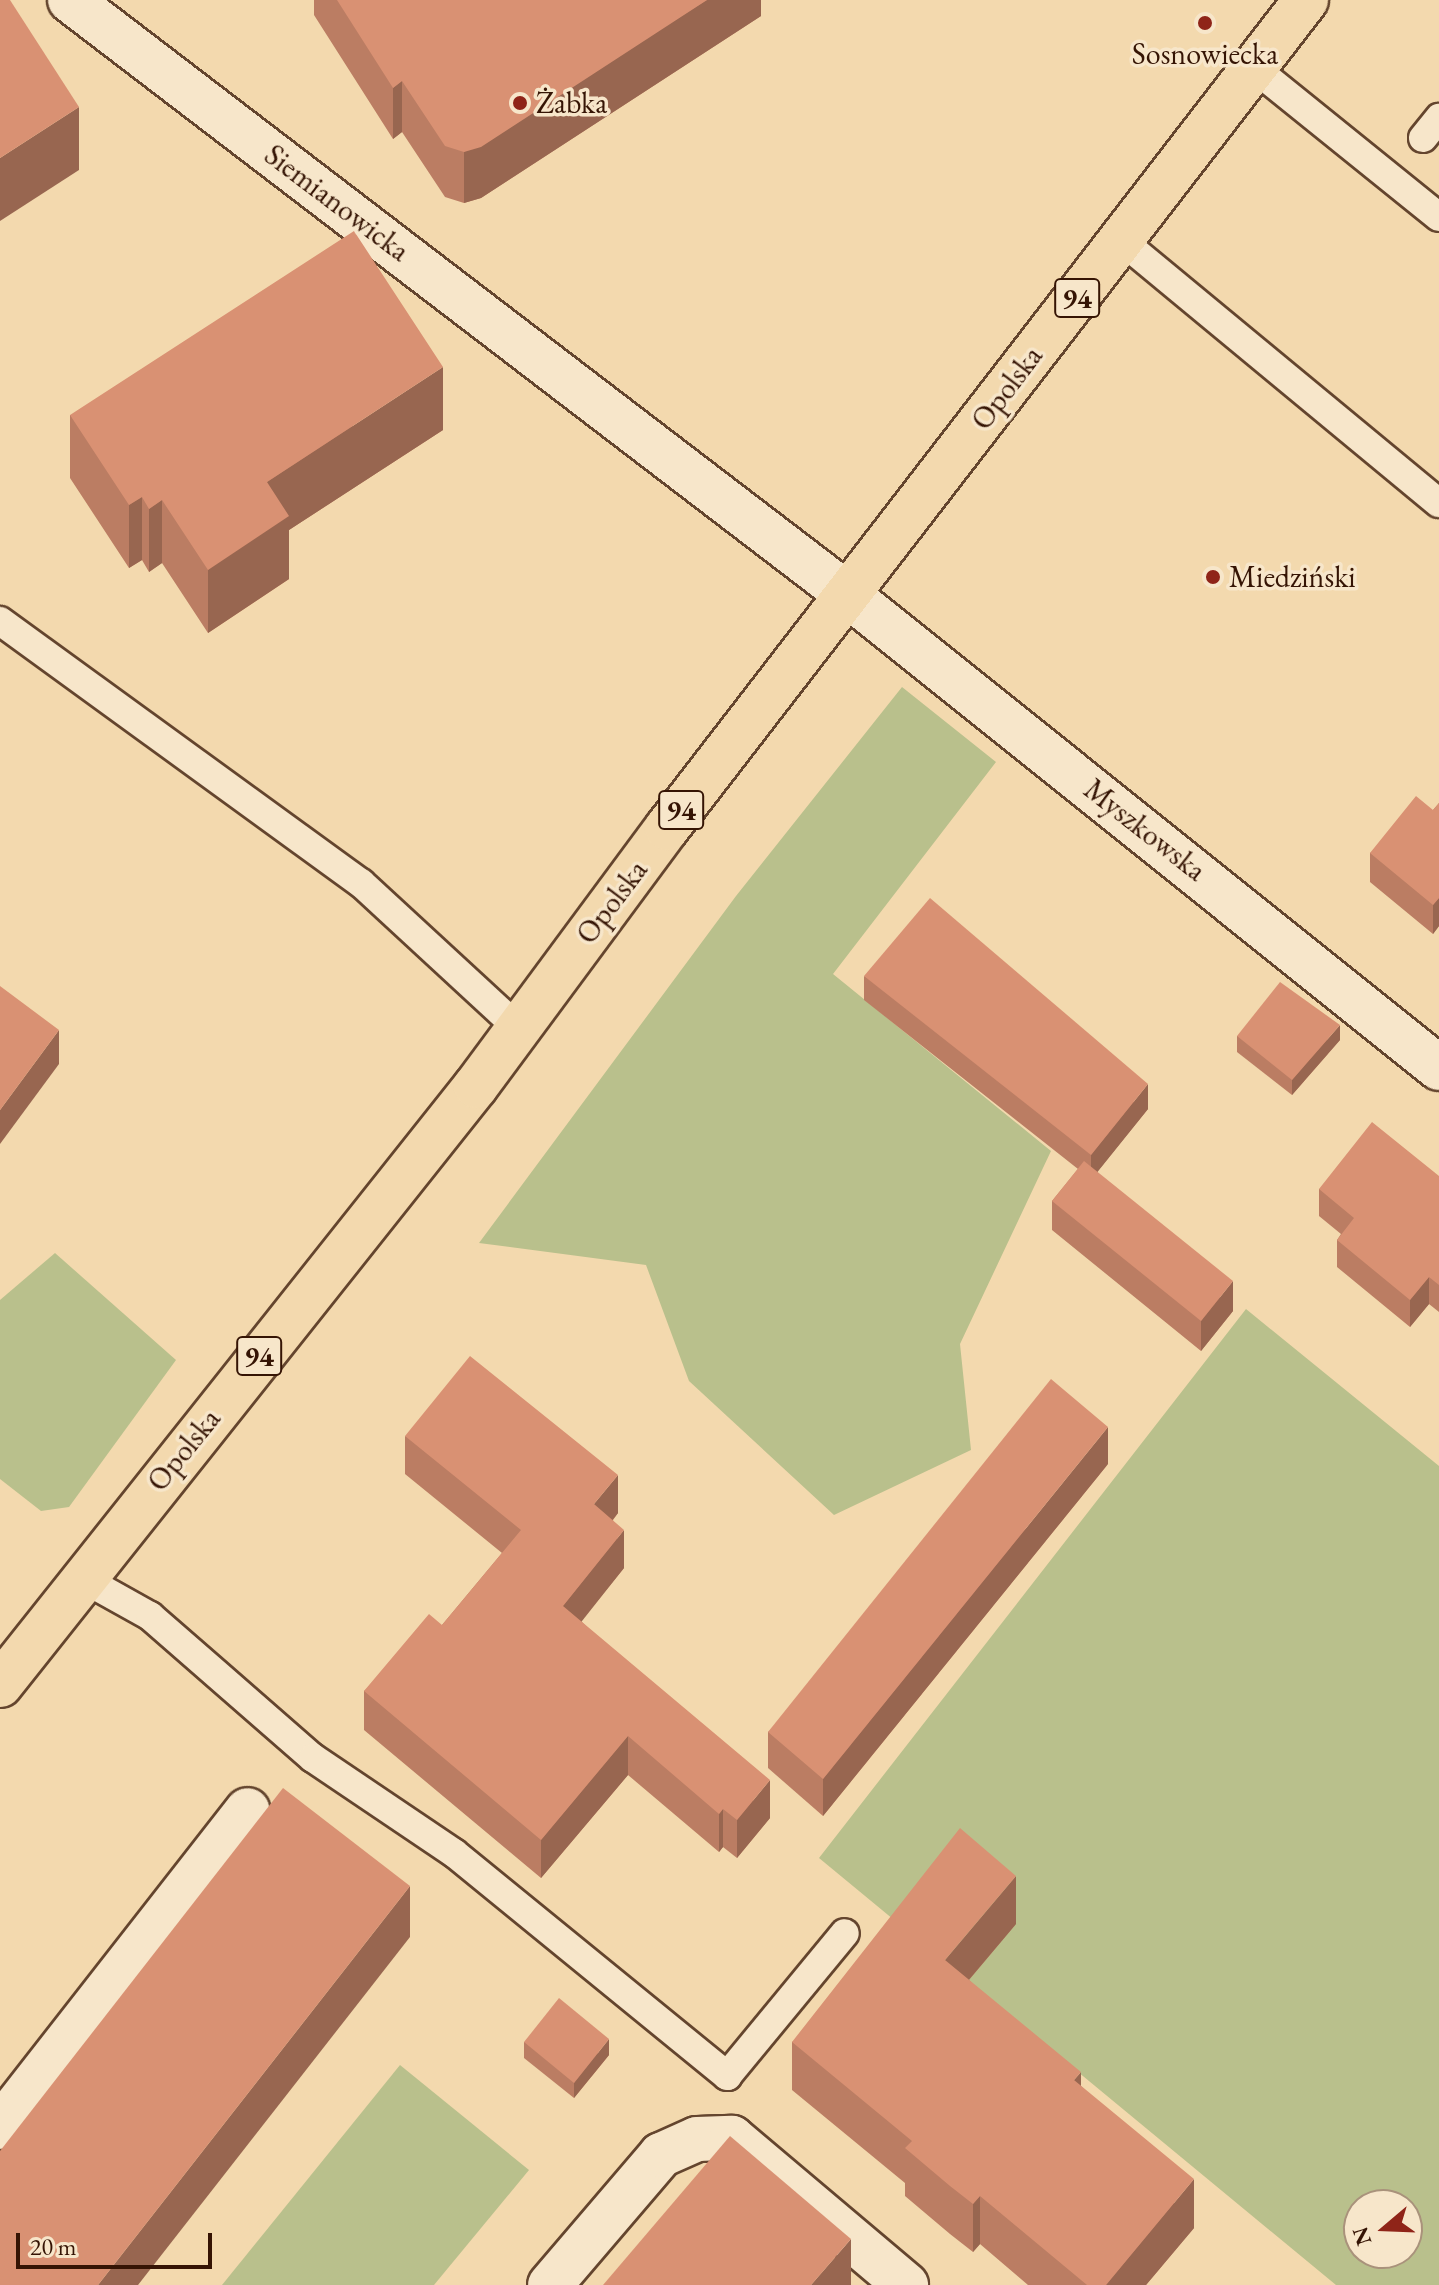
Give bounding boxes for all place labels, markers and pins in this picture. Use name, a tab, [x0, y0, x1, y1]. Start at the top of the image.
marker: Sosnowiecka	[1196, 14, 1214, 32]
place label: Sosnowiecka	[1132, 36, 1278, 72]
place label: Żabka	[536, 85, 607, 121]
marker: Żabka	[511, 94, 529, 112]
place label: Miedziński	[1229, 559, 1356, 595]
marker: Miedziński	[1204, 568, 1222, 586]

